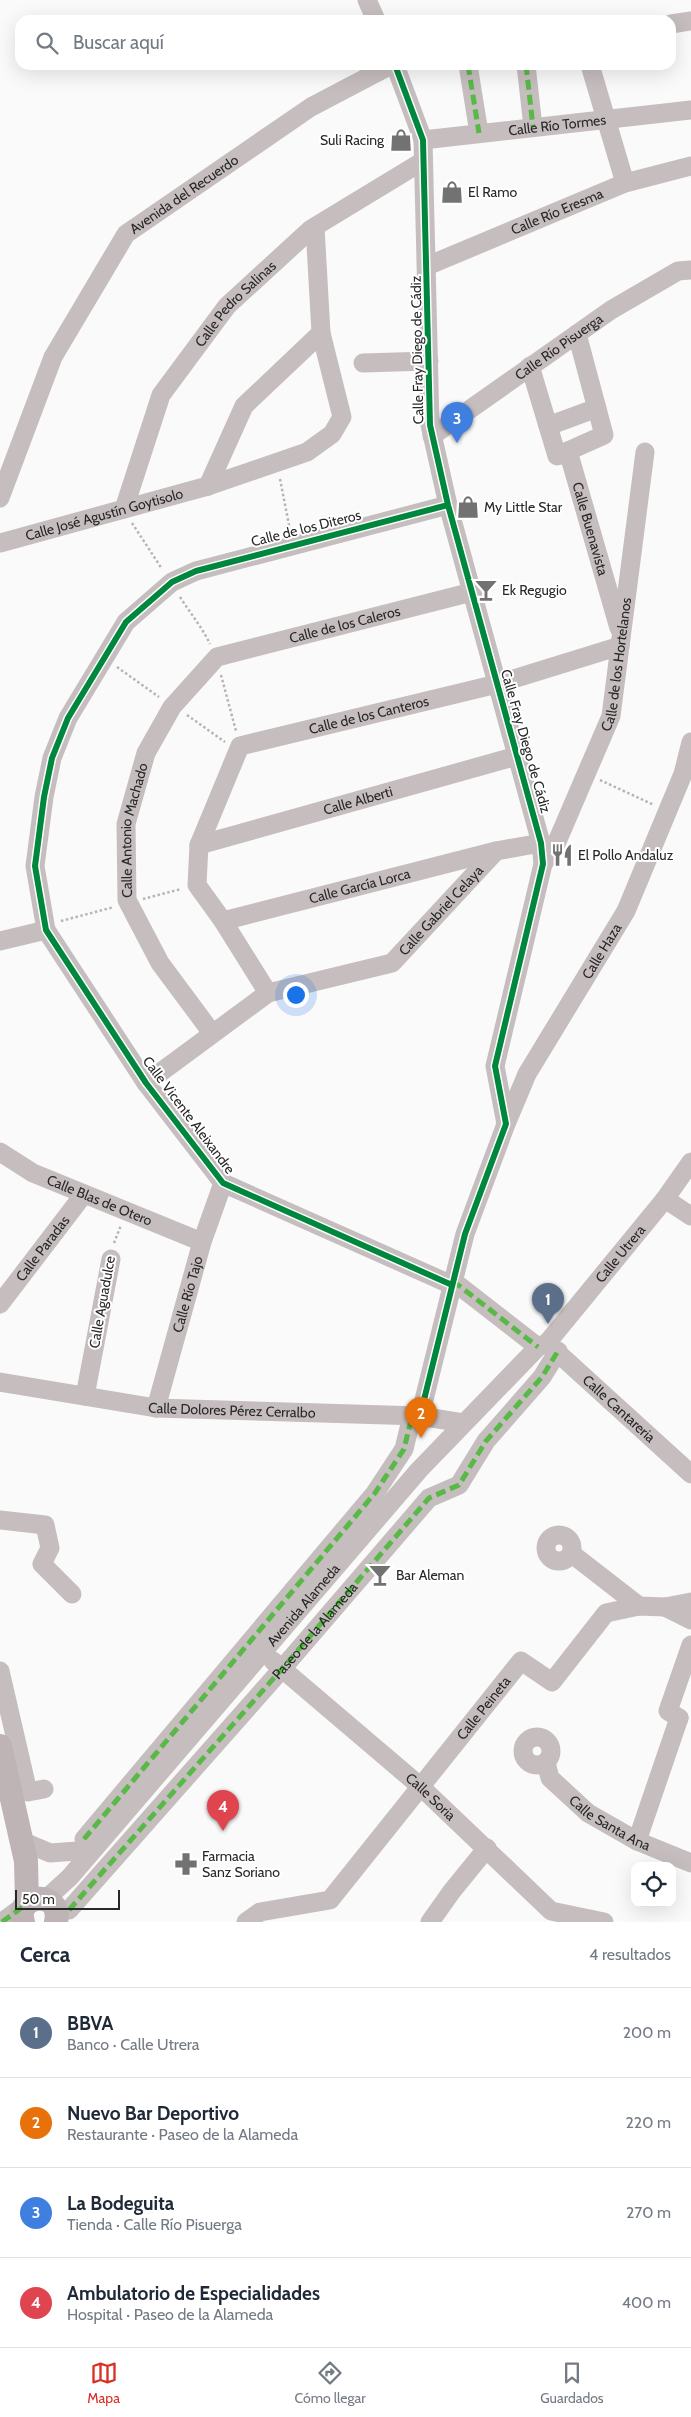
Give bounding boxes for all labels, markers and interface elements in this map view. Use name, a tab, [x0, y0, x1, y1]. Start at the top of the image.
search box	[15, 15, 676, 70]
icon: search	[33, 29, 61, 57]
text: Buscar aquí	[73, 31, 164, 54]
street label: Calle Río Tormes	[507, 111, 607, 139]
shop icon: Suli Racing	[388, 127, 414, 153]
place label: Suli Racing	[320, 131, 385, 149]
street label: Avenida del Recuerdo	[126, 150, 242, 238]
shop icon: El Ramo	[439, 179, 465, 205]
place label: El Ramo	[468, 183, 518, 201]
street label: Calle Río Eresma	[508, 184, 606, 239]
street label: Calle Pedro Salinas	[191, 257, 280, 350]
street label: Calle Fray Diego de Cádiz	[407, 275, 427, 424]
street label: Calle Río Pisuerga	[511, 309, 607, 384]
pin: 3	[441, 402, 473, 443]
street label: Calle Buenavista	[568, 480, 613, 578]
street label: Calle José Agustín Goytisolo	[23, 484, 185, 545]
shop icon: My Little Star	[455, 494, 481, 520]
place label: My Little Star	[484, 498, 563, 516]
street label: Calle de los Diteros	[249, 506, 363, 550]
bar icon: Ek Regugio	[473, 577, 499, 603]
place label: Ek Regugio	[502, 581, 567, 599]
street label: Calle de los Hortelanos	[596, 596, 635, 734]
street label: Calle de los Caleros	[287, 602, 402, 647]
street label: Calle Fray Diego de Cádiz	[497, 667, 555, 815]
street label: Calle de los Canteros	[307, 692, 431, 738]
street label: Calle Antonio Machado	[117, 761, 152, 898]
street label: Calle Alberti	[321, 782, 395, 819]
restaurant icon: El Pollo Andaluz	[549, 842, 575, 868]
place label: El Pollo Andaluz	[578, 846, 674, 864]
street label: Calle Gabriel Celaya	[395, 861, 487, 959]
street label: Calle García Lorca	[307, 864, 412, 908]
street label: Calle Haza	[578, 920, 626, 982]
your location	[283, 982, 309, 1008]
street label: Calle Vicente Aleixandre	[139, 1053, 239, 1177]
street label: Calle Blas de Otero	[44, 1171, 155, 1230]
street label: Calle Paradas	[12, 1212, 73, 1285]
street label: Calle Utrera	[591, 1221, 649, 1286]
street label: Calle Aguadulce	[85, 1254, 119, 1350]
street label: Calle Río Tajo	[168, 1254, 207, 1334]
pin: 1	[532, 1283, 564, 1324]
street label: Calle Cantareria	[579, 1371, 659, 1446]
pin: 2	[405, 1397, 437, 1438]
street label: Calle Dolores Pérez Cerralbo	[147, 1398, 316, 1422]
street label: Avenida Alameda	[263, 1560, 344, 1650]
bar icon: Bar Aleman	[367, 1562, 393, 1588]
place label: Bar Aleman	[396, 1566, 465, 1584]
street label: Paseo de la Alameda	[268, 1578, 362, 1683]
street label: Calle Peineta	[452, 1672, 515, 1744]
street label: Calle Soria	[402, 1769, 460, 1825]
pin: 4	[207, 1790, 239, 1831]
street label: Calle Santa Ana	[565, 1791, 653, 1855]
place label: Farmacia Sanz Soriano	[202, 1847, 280, 1881]
pharmacy icon: Farmacia Sanz Soriano	[173, 1851, 199, 1877]
map controls	[631, 1862, 676, 1907]
button: locate	[631, 1862, 676, 1907]
scale bar	[15, 1887, 120, 1910]
text: 50 m	[22, 1890, 55, 1908]
text: Cerca	[20, 1942, 70, 1967]
text: 4 resultados	[589, 1945, 671, 1964]
text: BBVA	[67, 2012, 113, 2035]
text: 1	[33, 2023, 39, 2042]
text: 200 m	[623, 2023, 671, 2042]
text: Banco · Calle Utrera	[67, 2035, 199, 2054]
text: Nuevo Bar Deportivo	[67, 2102, 239, 2125]
text: 2	[32, 2113, 40, 2132]
text: 220 m	[625, 2113, 671, 2132]
text: Restaurante · Paseo de la Alameda	[67, 2125, 298, 2144]
text: La Bodeguita	[67, 2192, 174, 2215]
text: 3	[32, 2203, 40, 2222]
text: 270 m	[626, 2203, 671, 2222]
text: Tienda · Calle Río Pisuerga	[67, 2215, 242, 2234]
text: Ambulatorio de Especialidades	[67, 2282, 320, 2305]
text: 4	[31, 2293, 41, 2312]
text: 400 m	[622, 2293, 671, 2312]
text: Hospital · Paseo de la Alameda	[67, 2305, 273, 2324]
tab: Mapa	[87, 2359, 120, 2407]
tab: Cómo llegar	[295, 2359, 366, 2407]
tab: Guardados	[540, 2359, 604, 2407]

